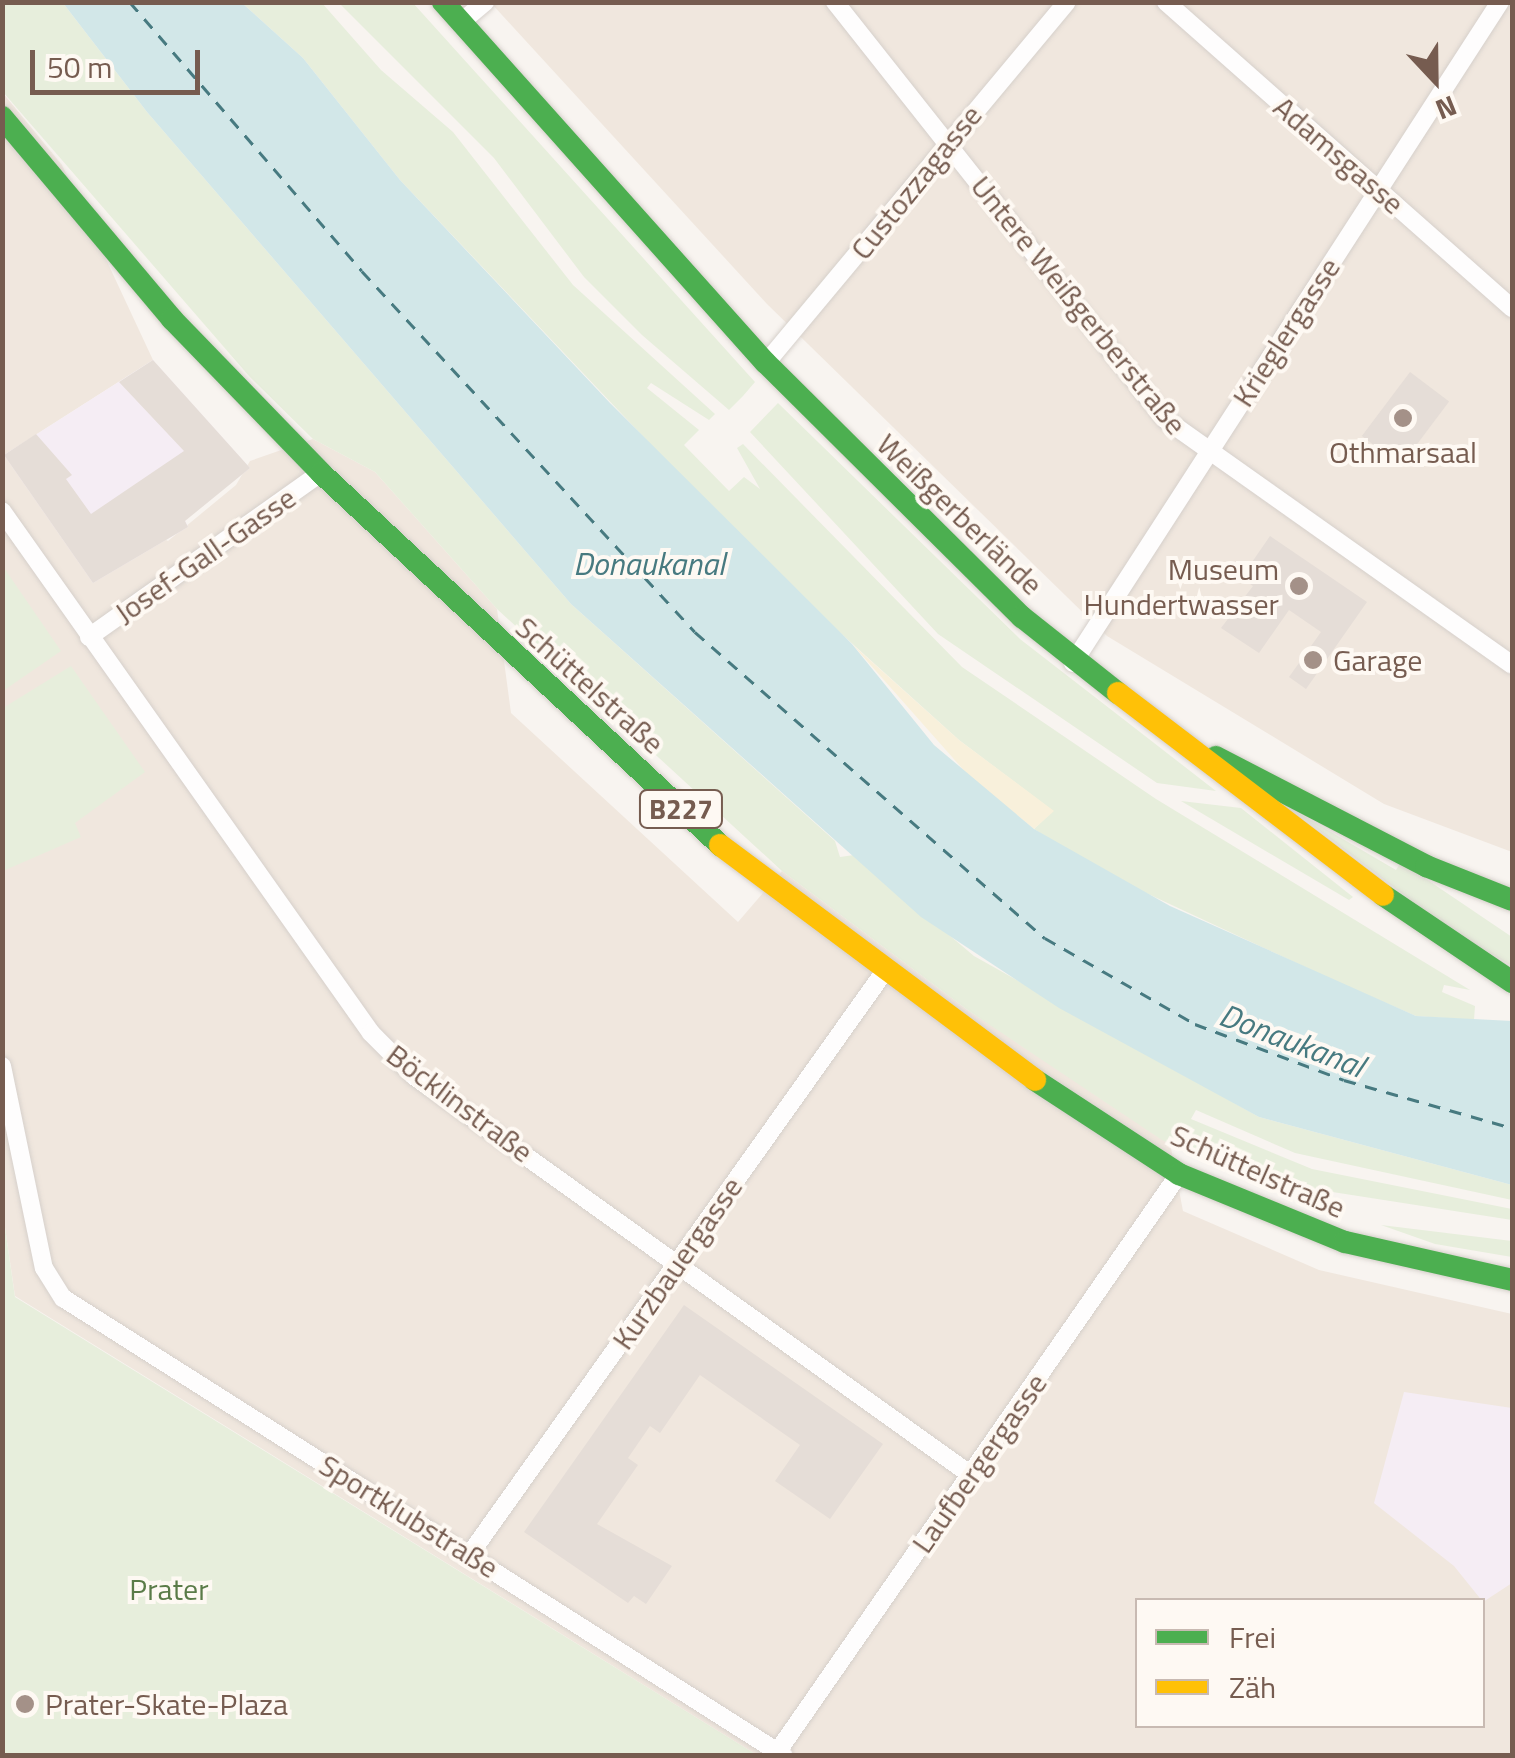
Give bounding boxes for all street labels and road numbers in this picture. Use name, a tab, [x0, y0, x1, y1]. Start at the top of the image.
street label: Adamsgasse	[1266, 89, 1412, 221]
street label: Custozzagasse	[843, 98, 989, 266]
street label: Untere Weißgerberstraße	[964, 168, 1194, 442]
street label: Krieglergasse	[1225, 251, 1347, 413]
street label: Weißgerberlände	[870, 426, 1050, 602]
street label: Josef-Gall-Gasse	[108, 479, 302, 631]
street label: Schüttelstraße	[509, 609, 671, 761]
road number: B227	[638, 786, 724, 832]
street label: Böcklinstraße	[380, 1036, 540, 1170]
street label: Schüttelstraße	[1165, 1117, 1351, 1225]
street label: Kurzbauergasse	[604, 1170, 750, 1356]
street label: Laufbergergasse	[904, 1366, 1054, 1560]
street label: Sportklubstraße	[313, 1447, 505, 1585]

